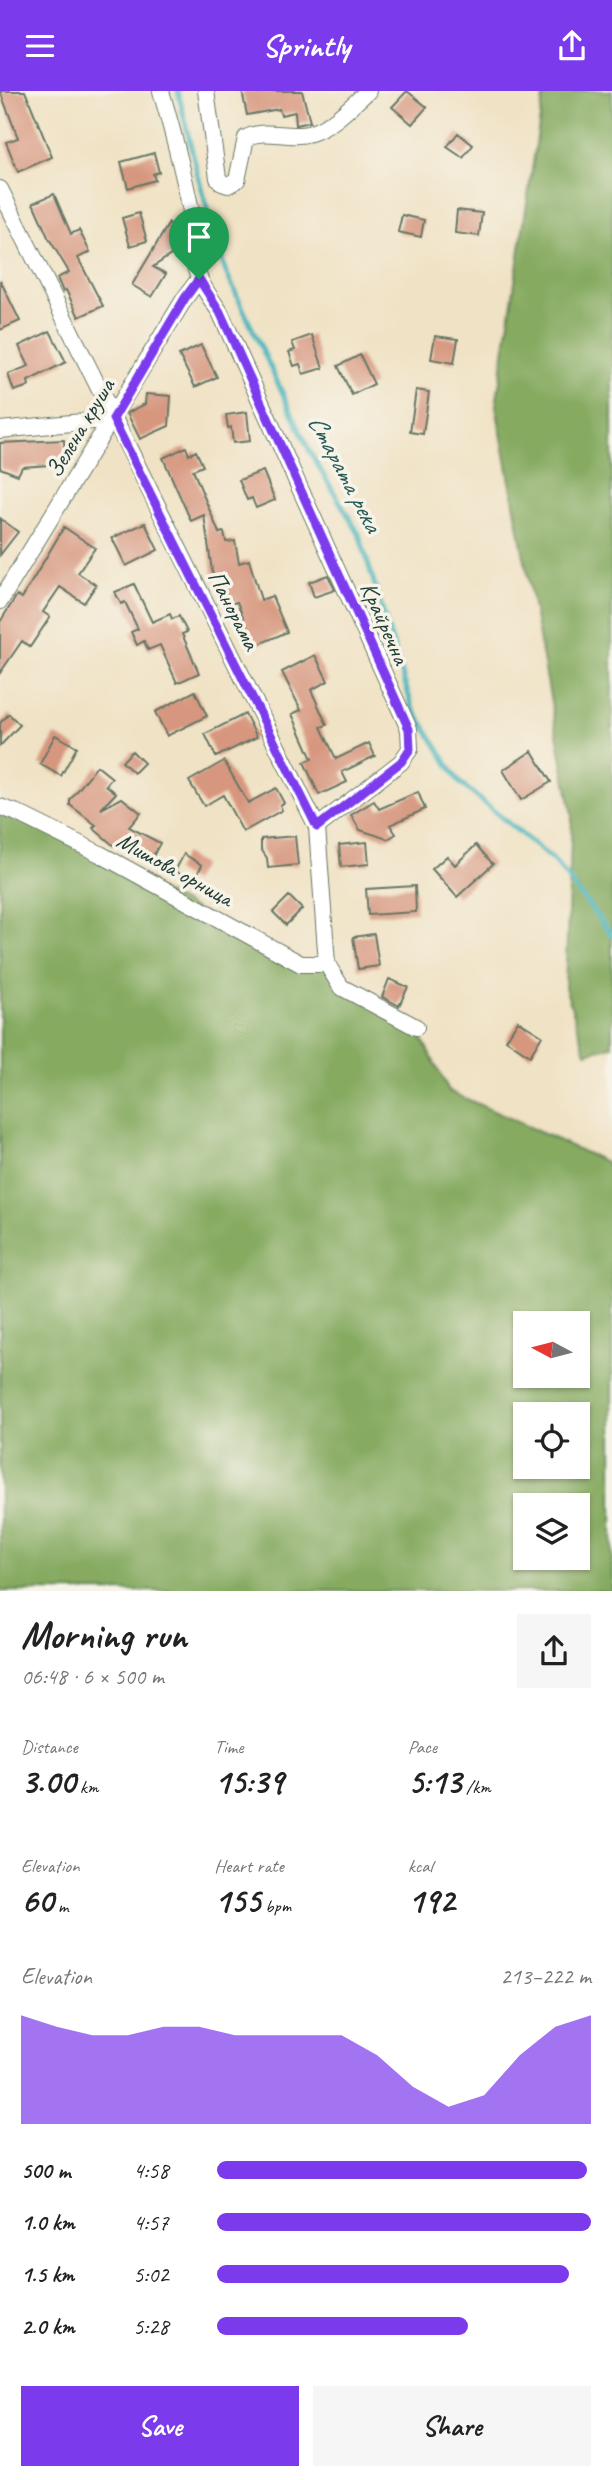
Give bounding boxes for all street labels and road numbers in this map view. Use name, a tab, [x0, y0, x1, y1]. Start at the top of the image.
street label: Зелена круша	[39, 372, 122, 483]
street label: Панорама	[201, 565, 267, 656]
street label: Крайречна	[354, 577, 417, 670]
street label: Мишова орница	[112, 825, 240, 914]

